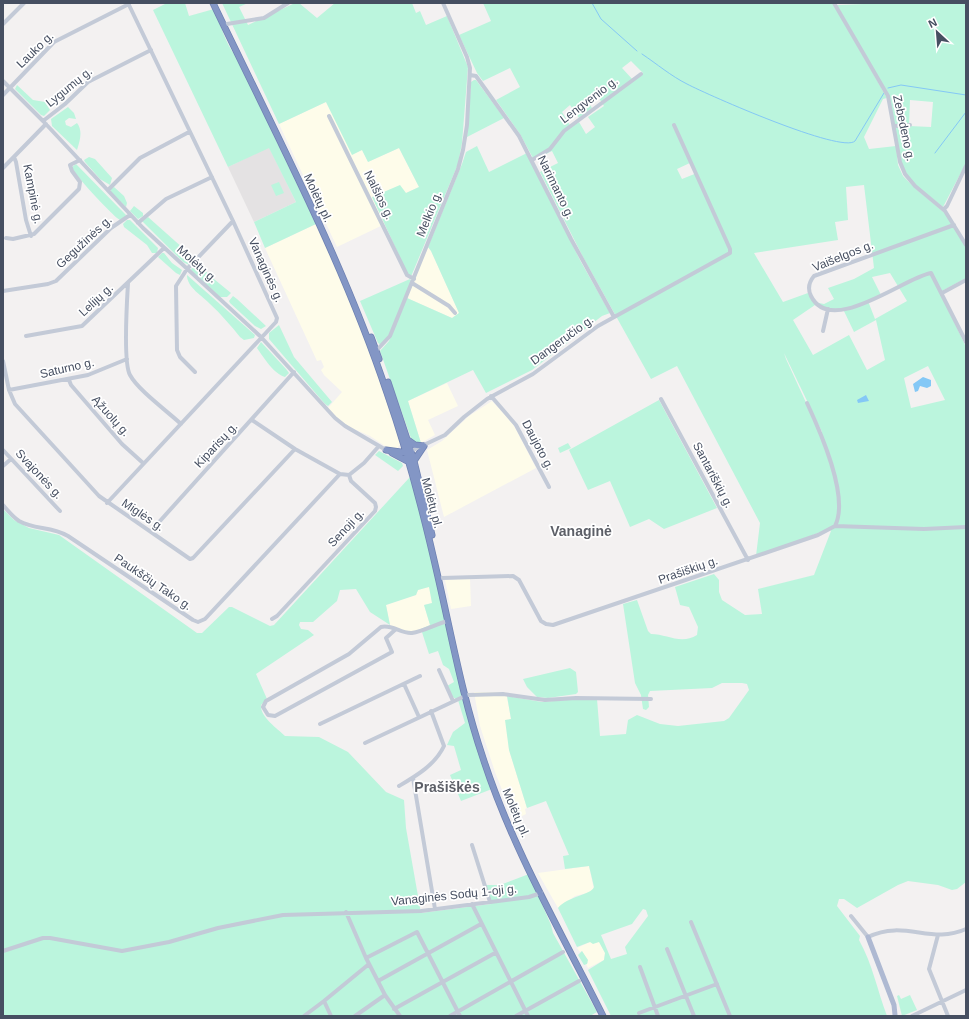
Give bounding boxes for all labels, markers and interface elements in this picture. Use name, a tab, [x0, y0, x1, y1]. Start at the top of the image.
north arrow	[917, 12, 957, 52]
text: N	[926, 16, 939, 30]
street label: Lauko g.	[14, 29, 56, 71]
street label: Lygumų g.	[43, 64, 95, 110]
street label: Lengvenio g.	[557, 74, 621, 126]
street label: Zebedeno g.	[890, 94, 918, 162]
street label: Narimanto g.	[535, 153, 577, 221]
street label: Kampinė g.	[20, 163, 46, 225]
street label: Nalšios g.	[361, 168, 397, 222]
street label: Molėtų pl.	[301, 171, 335, 225]
street label: Melkio g.	[414, 189, 444, 239]
street label: Gegužinės g.	[53, 213, 115, 271]
street label: Vanaginės g.	[246, 236, 286, 304]
street label: Vaišelgos g.	[810, 237, 876, 275]
street label: Molėtų g.	[174, 242, 220, 286]
street label: Lelijų g.	[76, 281, 116, 319]
street label: Dangeručio g.	[528, 312, 596, 368]
street label: Saturno g.	[38, 355, 96, 381]
street label: Ąžuolų g.	[89, 393, 133, 439]
street label: Daujoto g.	[519, 418, 557, 472]
street label: Kiparisų g.	[192, 419, 240, 471]
street label: Santariškių g.	[690, 440, 736, 510]
street label: Svajonės g.	[12, 446, 66, 502]
street label: Molėtų pl.	[419, 476, 445, 530]
street label: Miglės g.	[119, 496, 167, 534]
street label: Senoji g.	[325, 506, 367, 550]
district label: Vanaginė	[550, 523, 612, 539]
street label: Paukščių Tako g.	[112, 551, 194, 613]
street label: Prašiškių g.	[656, 553, 720, 587]
district label: Prašiškės	[414, 779, 480, 795]
street label: Molėtų pl.	[499, 786, 533, 840]
street label: Vanaginės Sodų 1-oji g.	[390, 881, 518, 909]

